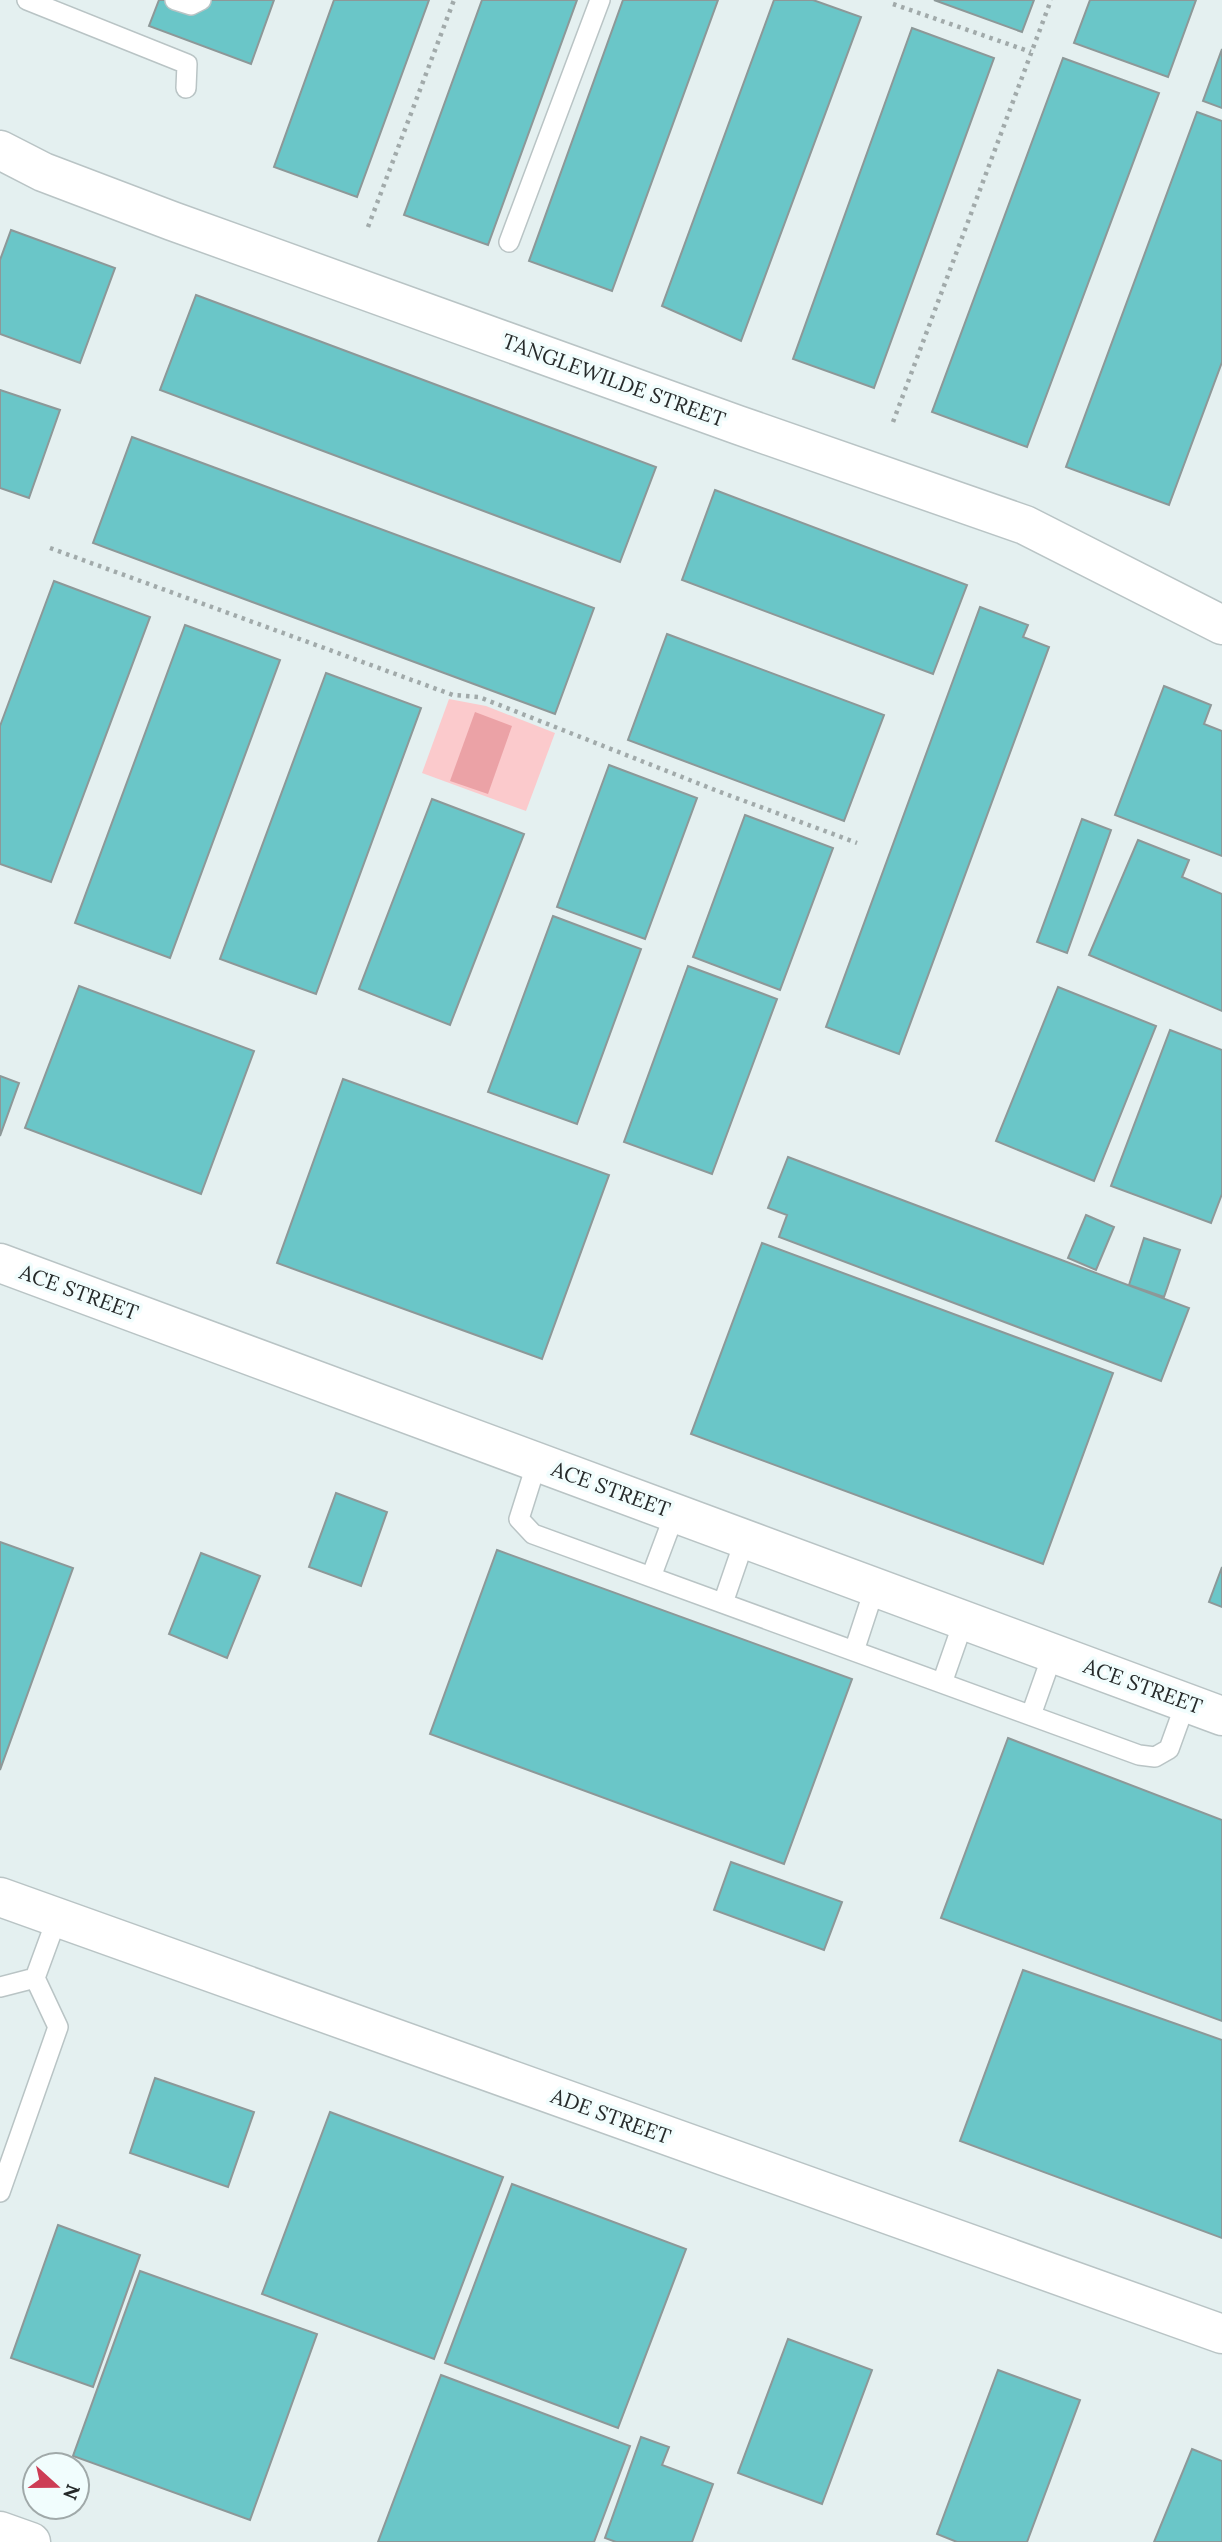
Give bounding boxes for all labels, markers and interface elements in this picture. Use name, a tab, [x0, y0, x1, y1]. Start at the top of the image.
street label: TANGLEWILDE STREET	[499, 327, 729, 433]
street label: ACE STREET	[15, 1258, 142, 1326]
street label: ACE STREET	[547, 1455, 674, 1523]
street label: ACE STREET	[1079, 1652, 1206, 1720]
street label: ADE STREET	[547, 2082, 674, 2150]
north arrow	[21, 2451, 91, 2521]
text: N	[58, 2481, 86, 2504]

